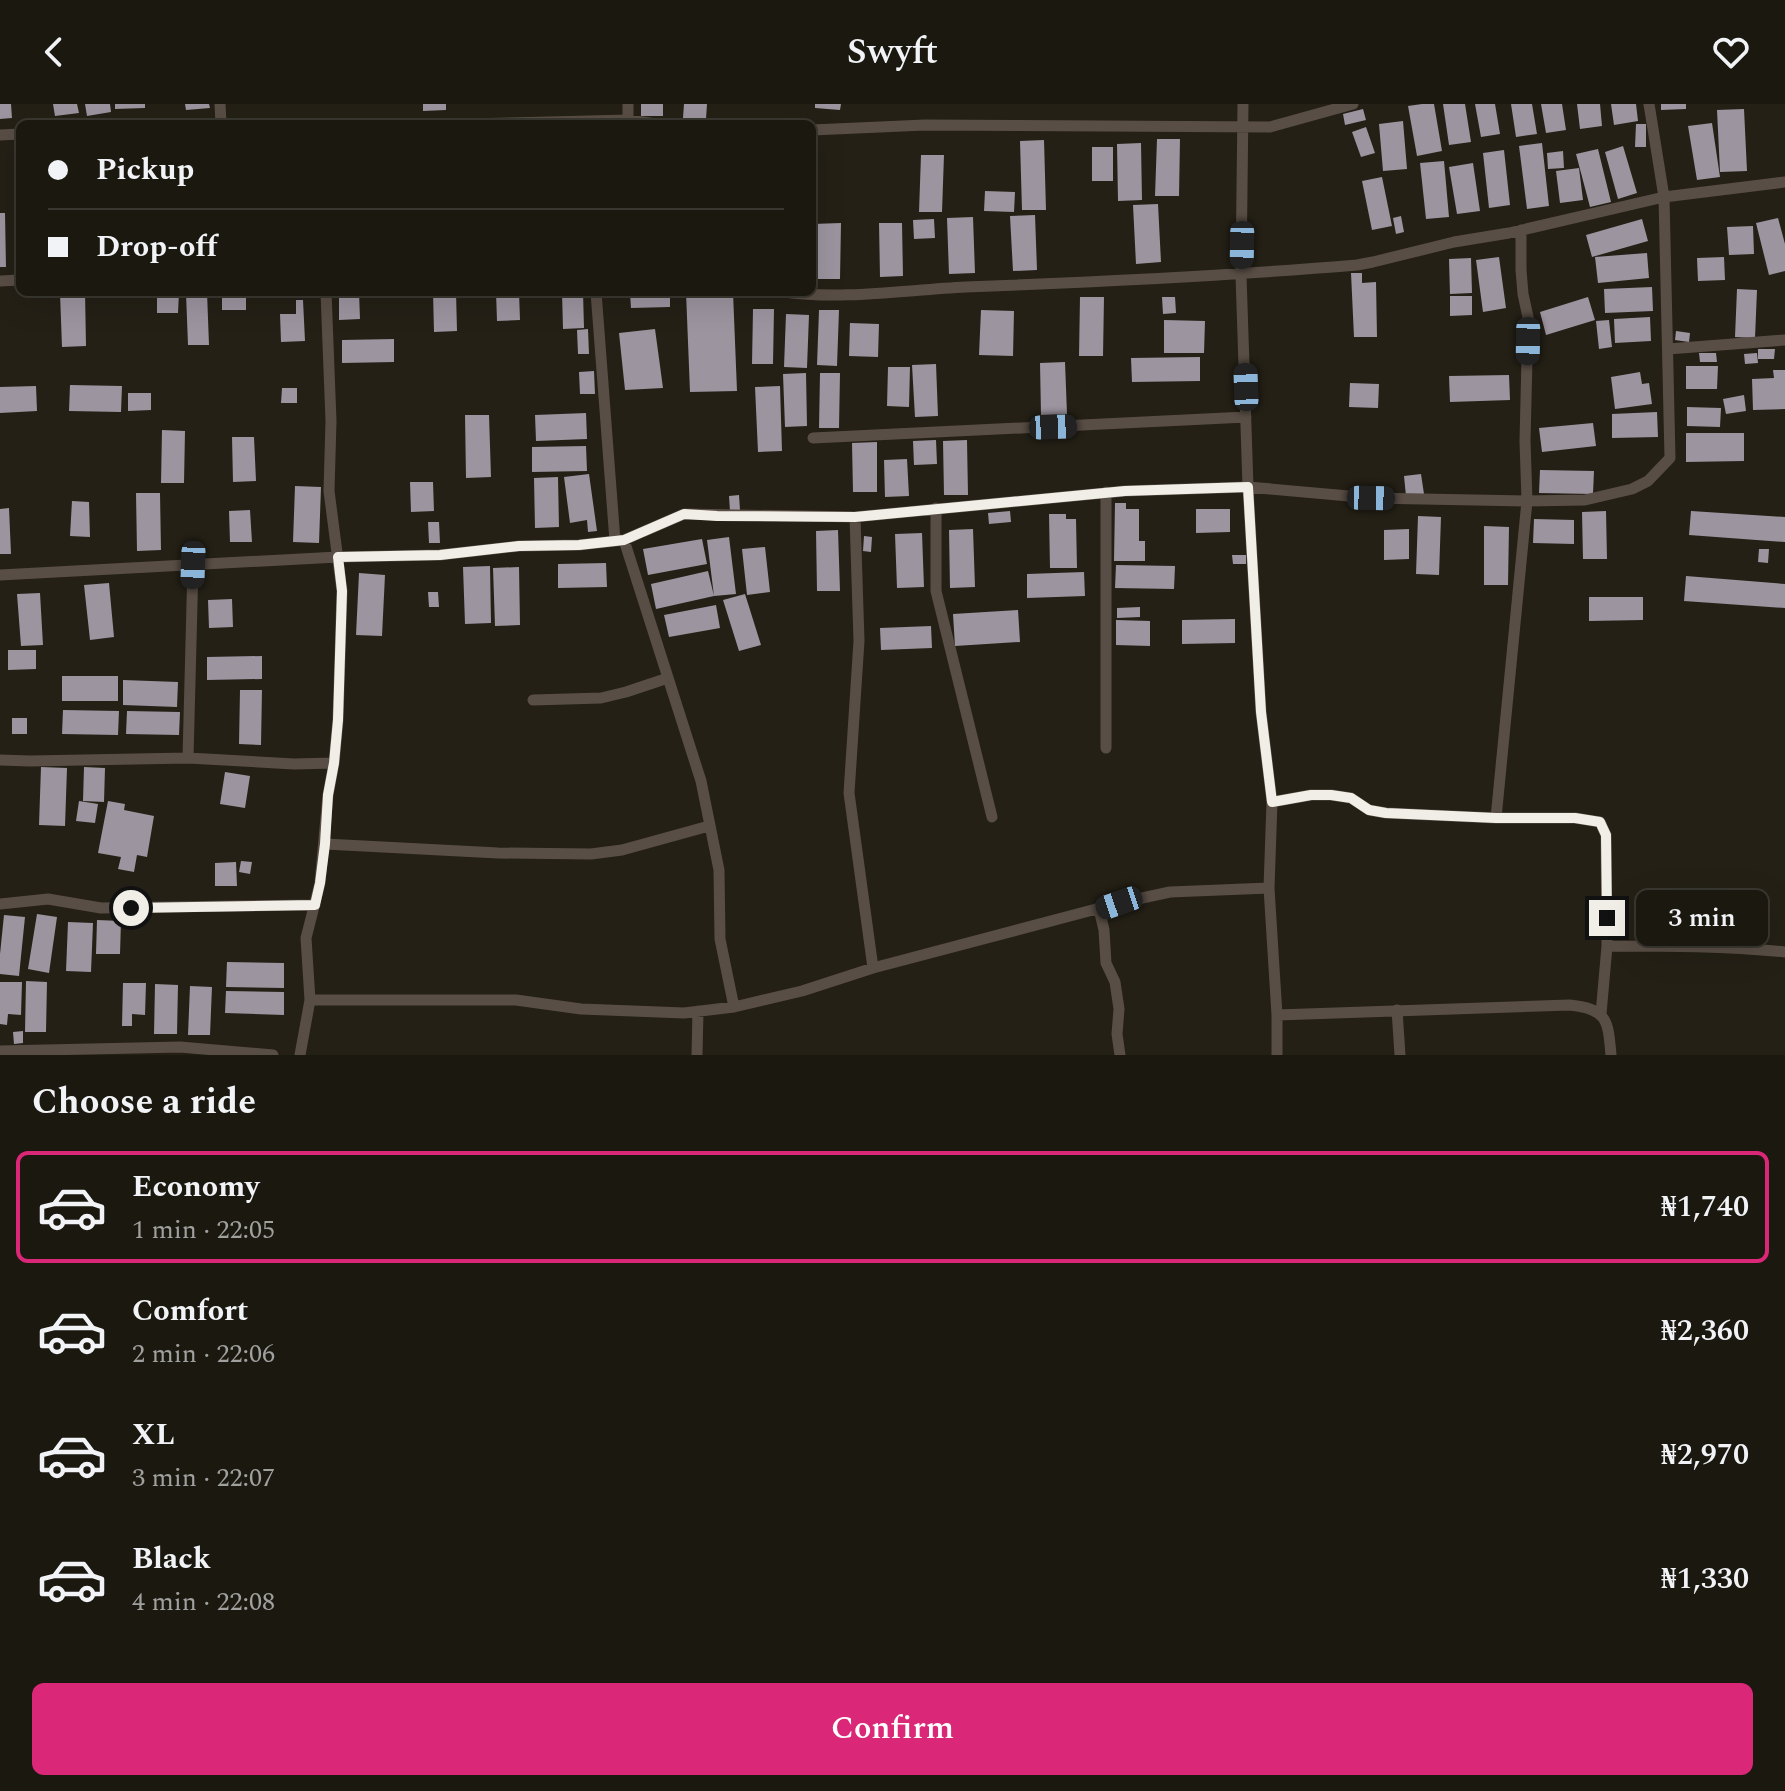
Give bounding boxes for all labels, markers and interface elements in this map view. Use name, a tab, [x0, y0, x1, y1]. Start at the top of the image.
text: Swyft	[847, 25, 938, 80]
icon: back	[32, 30, 76, 74]
icon: heart	[1709, 30, 1753, 74]
text: Pickup	[96, 147, 194, 193]
car	[1230, 221, 1254, 269]
text: Drop-off	[96, 224, 217, 270]
car	[1516, 317, 1540, 365]
car	[1233, 363, 1259, 411]
car	[1029, 414, 1077, 440]
car	[1347, 486, 1395, 510]
car	[180, 541, 206, 589]
car	[1092, 884, 1146, 922]
route start	[113, 890, 149, 926]
callout: 3 min	[1635, 890, 1767, 946]
text: 3 min	[1668, 898, 1736, 938]
route end	[1589, 900, 1625, 936]
text: Choose a ride	[32, 1075, 256, 1130]
text: Economy	[132, 1164, 259, 1210]
icon: car	[36, 1171, 108, 1243]
text: ₦1,740	[1661, 1184, 1749, 1230]
text: 1 min · 22:05	[132, 1210, 275, 1250]
text: Comfort	[132, 1288, 248, 1334]
icon: car	[36, 1295, 108, 1367]
text: ₦2,360	[1661, 1308, 1749, 1354]
text: 2 min · 22:06	[132, 1334, 275, 1374]
text: XL	[132, 1412, 175, 1458]
icon: car	[36, 1419, 108, 1491]
text: ₦2,970	[1661, 1432, 1749, 1478]
text: 3 min · 22:07	[132, 1458, 275, 1498]
text: Black	[132, 1536, 211, 1582]
icon: car	[36, 1543, 108, 1615]
text: ₦1,330	[1661, 1556, 1749, 1602]
text: 4 min · 22:08	[132, 1582, 275, 1622]
button: Confirm	[32, 1683, 1753, 1775]

